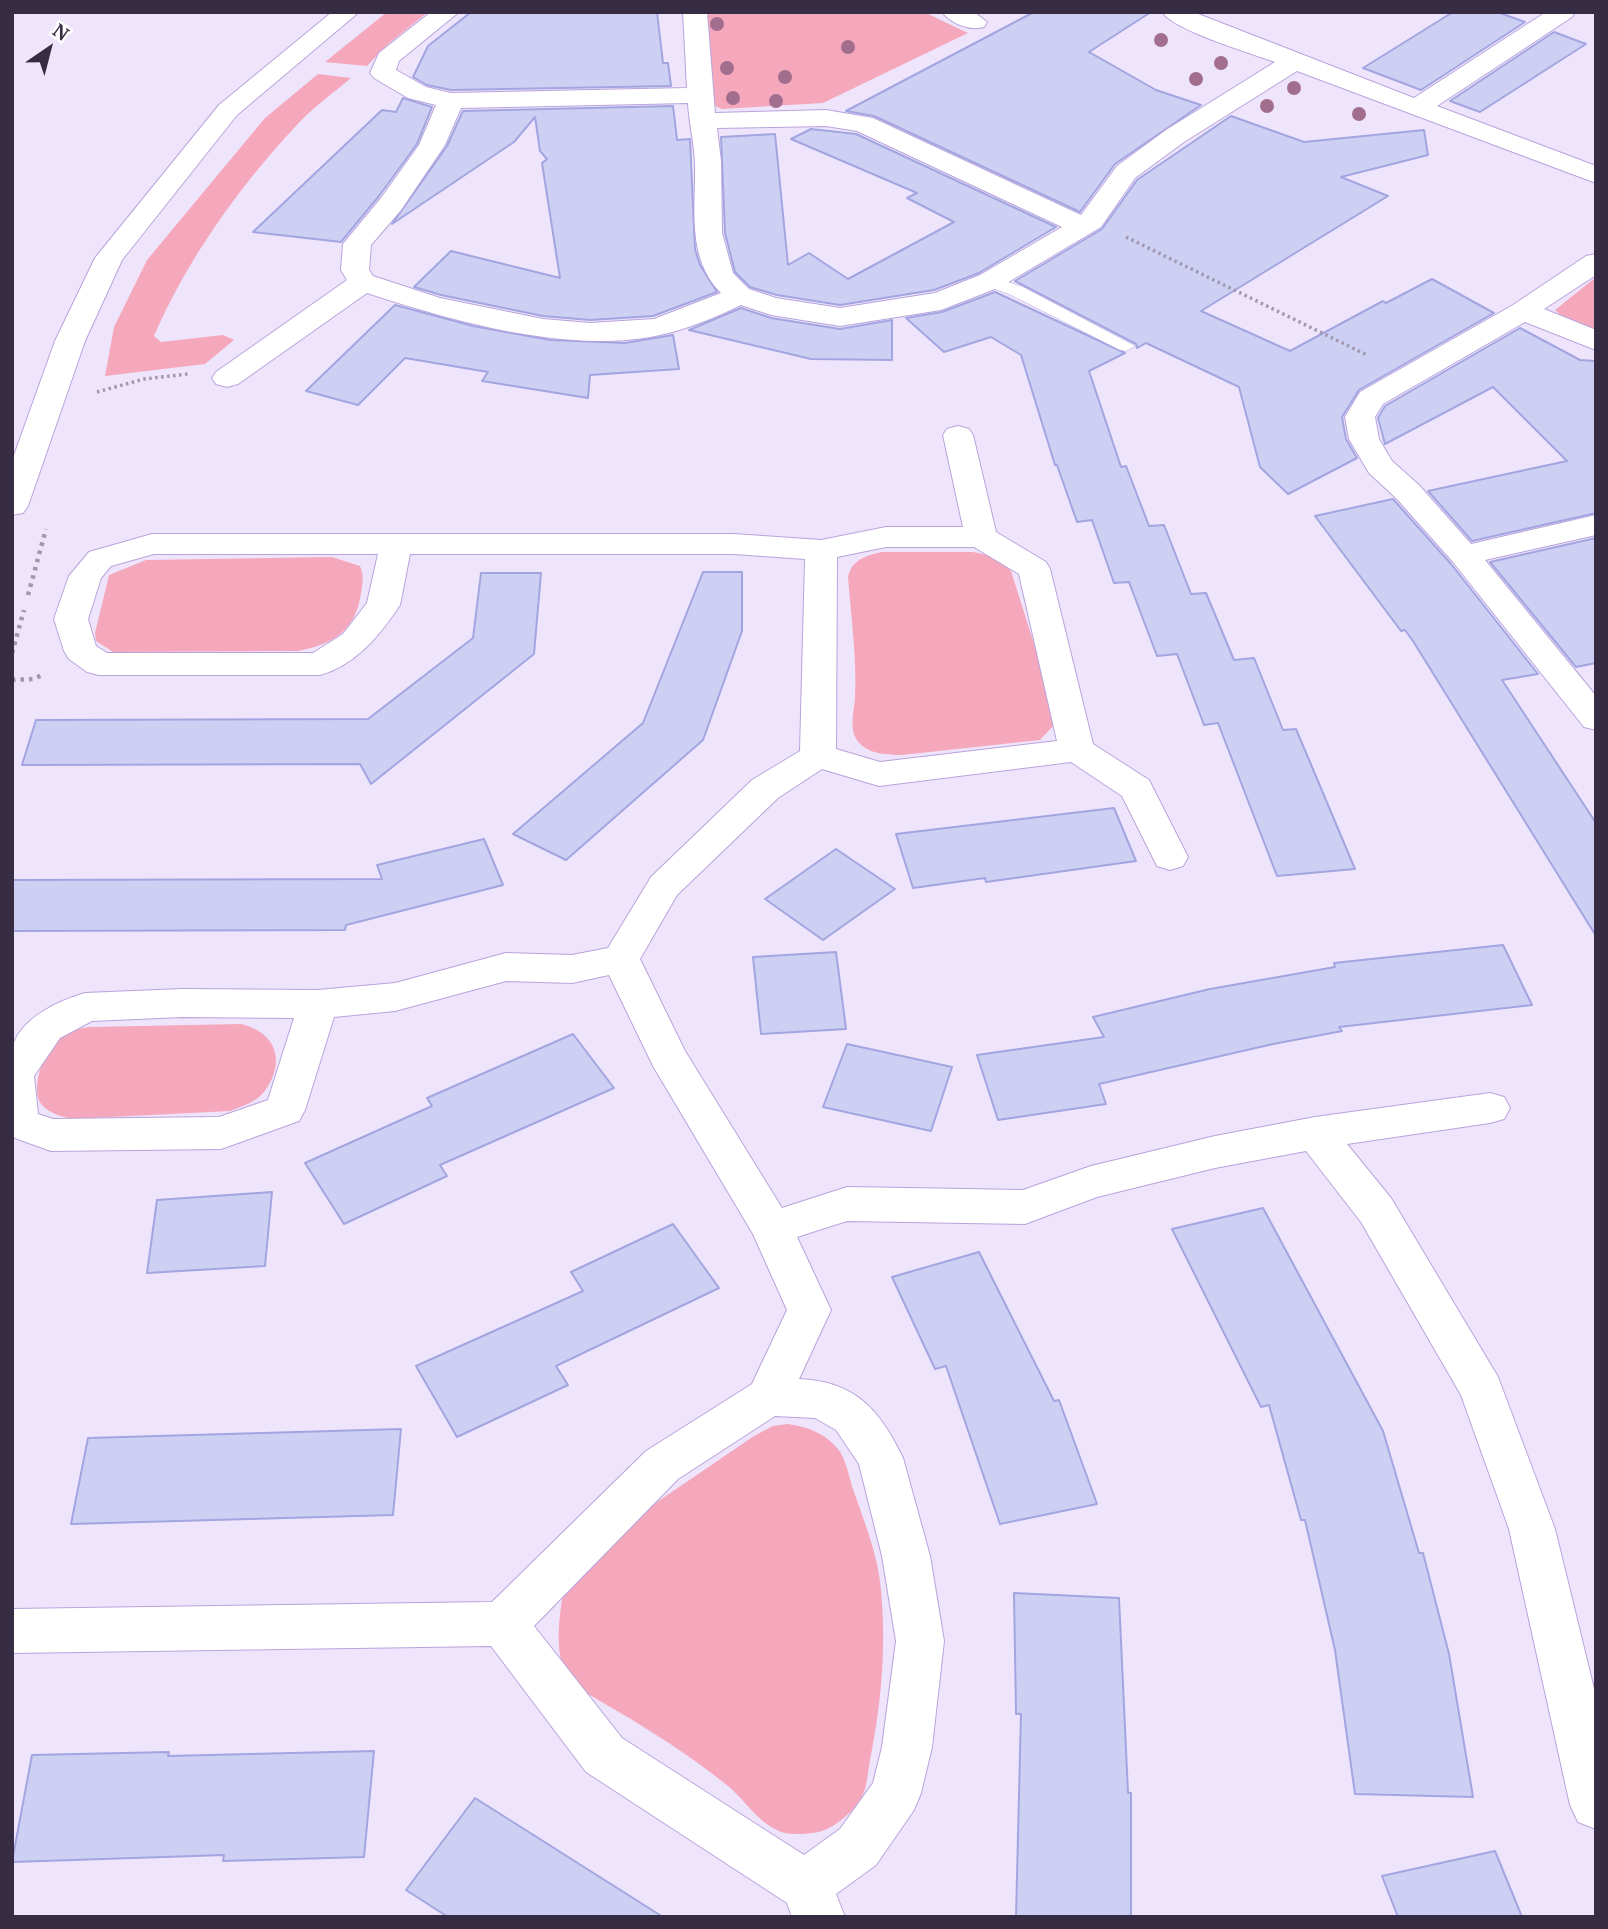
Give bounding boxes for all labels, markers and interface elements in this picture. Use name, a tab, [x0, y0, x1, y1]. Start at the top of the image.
north arrow	[14, 14, 84, 84]
text: N	[48, 17, 74, 46]

